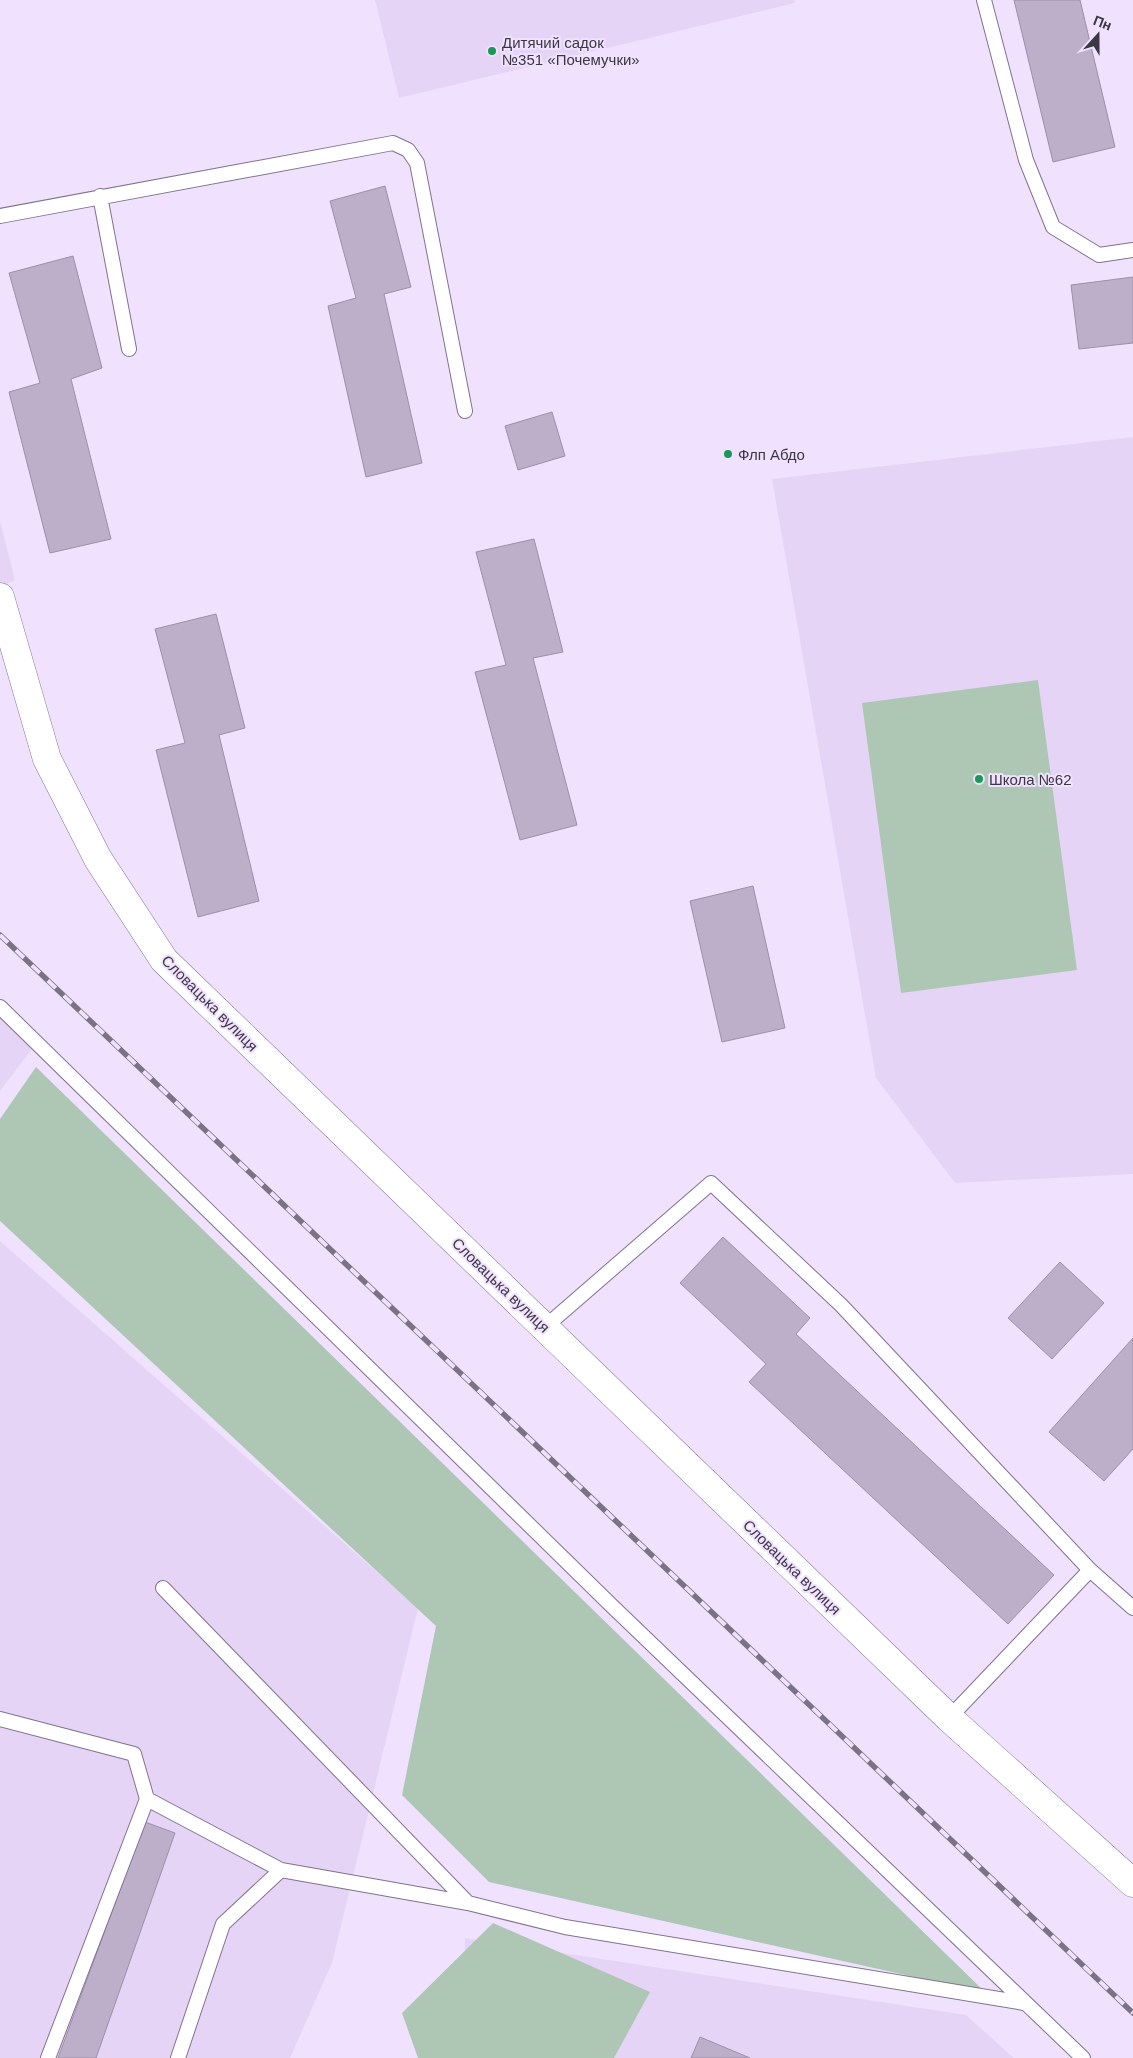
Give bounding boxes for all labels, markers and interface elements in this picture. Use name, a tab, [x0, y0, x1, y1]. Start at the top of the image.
north arrow	[1073, 10, 1123, 60]
text: Пн	[1091, 12, 1114, 34]
place label: Дитячий садок №351 «Почемучки»	[502, 34, 640, 68]
marker: Дитячий садок №351 «Почемучки»	[486, 45, 498, 57]
place label: Флп Абдо	[738, 446, 805, 463]
marker: Флп Абдо	[722, 448, 734, 460]
place label: Школа №62	[989, 771, 1072, 788]
marker: Школа №62	[973, 773, 985, 785]
street label: Словацька вулиця	[158, 951, 262, 1055]
street label: Словацька вулиця	[449, 1234, 553, 1336]
street label: Словацька вулиця	[740, 1516, 844, 1618]

